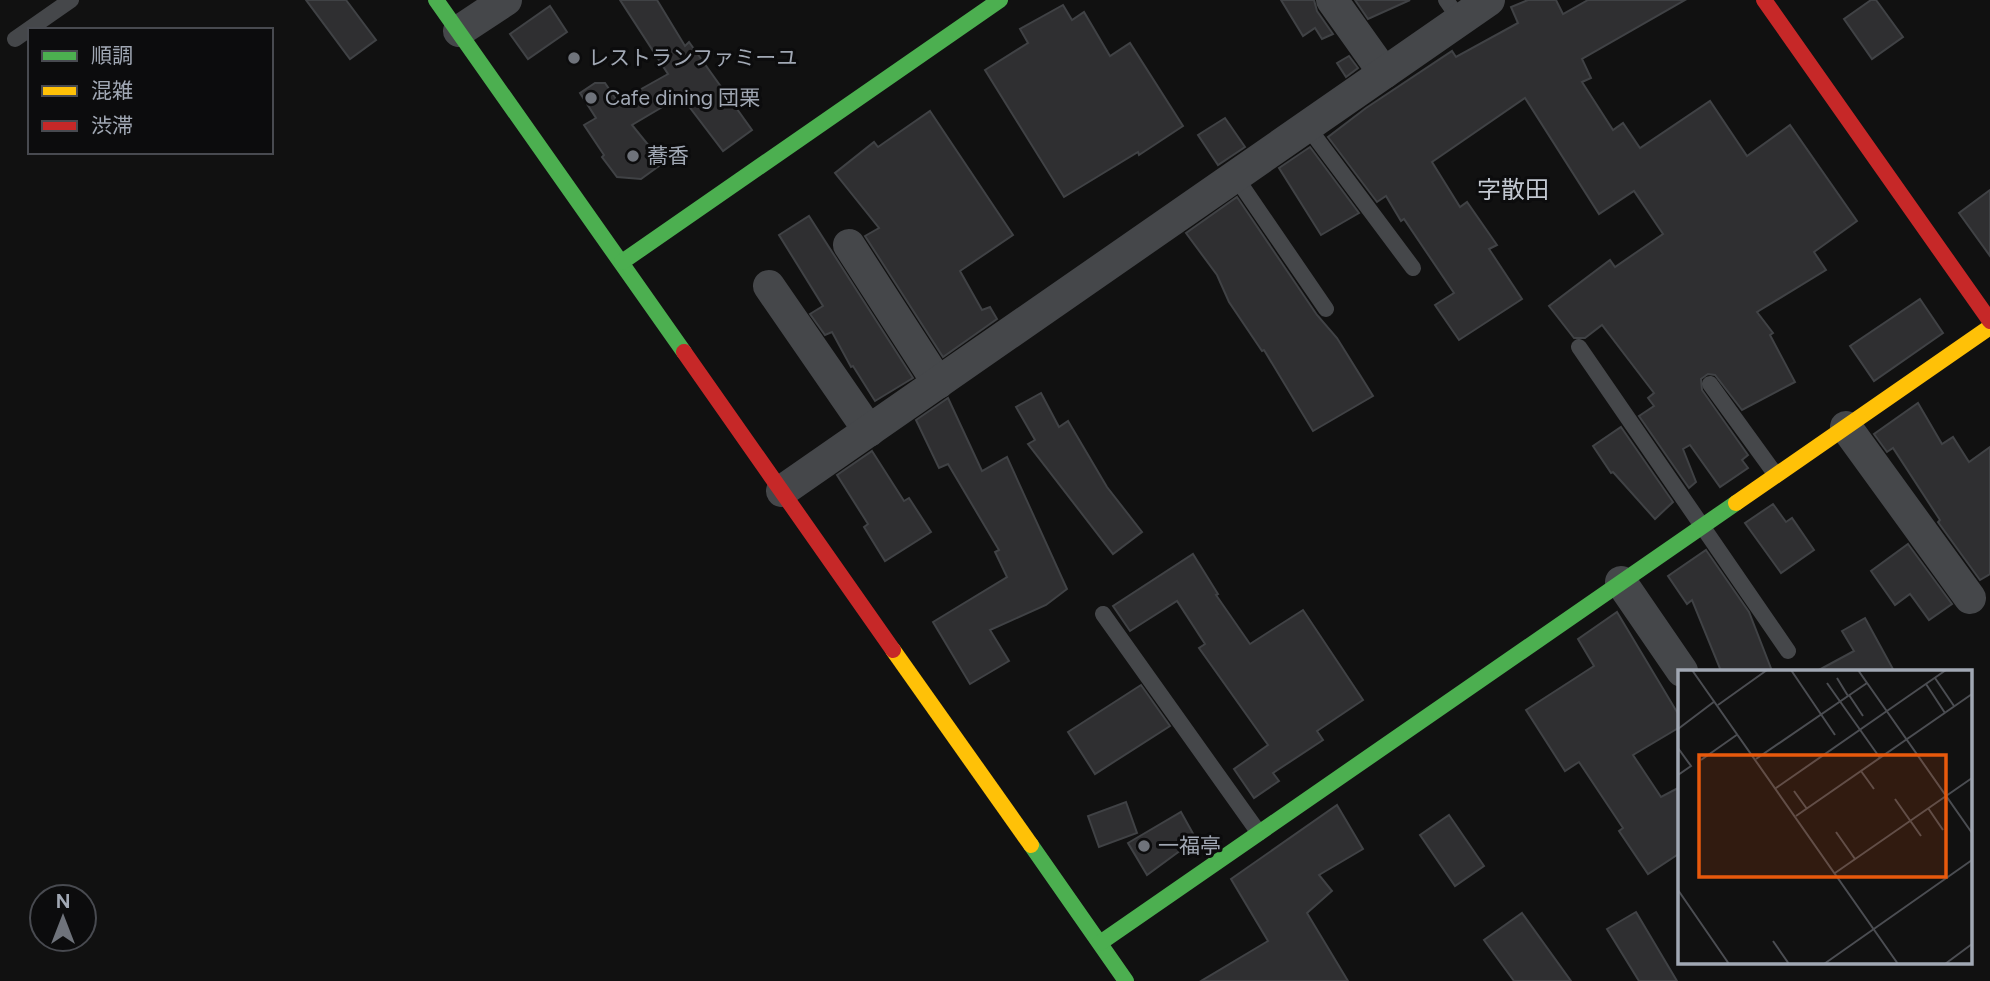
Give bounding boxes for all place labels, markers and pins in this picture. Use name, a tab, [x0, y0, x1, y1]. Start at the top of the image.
place label: レストランファミーユ	[588, 45, 797, 70]
marker: レストランファミーユ	[566, 50, 582, 66]
place label: Cafe dining 団栗	[605, 85, 760, 110]
marker: Cafe dining 団栗	[583, 90, 599, 106]
place label: 蕎香	[647, 143, 689, 168]
marker: 蕎香	[625, 148, 641, 164]
place label: 一福亭	[1158, 833, 1221, 858]
marker: 一福亭	[1136, 838, 1152, 854]

